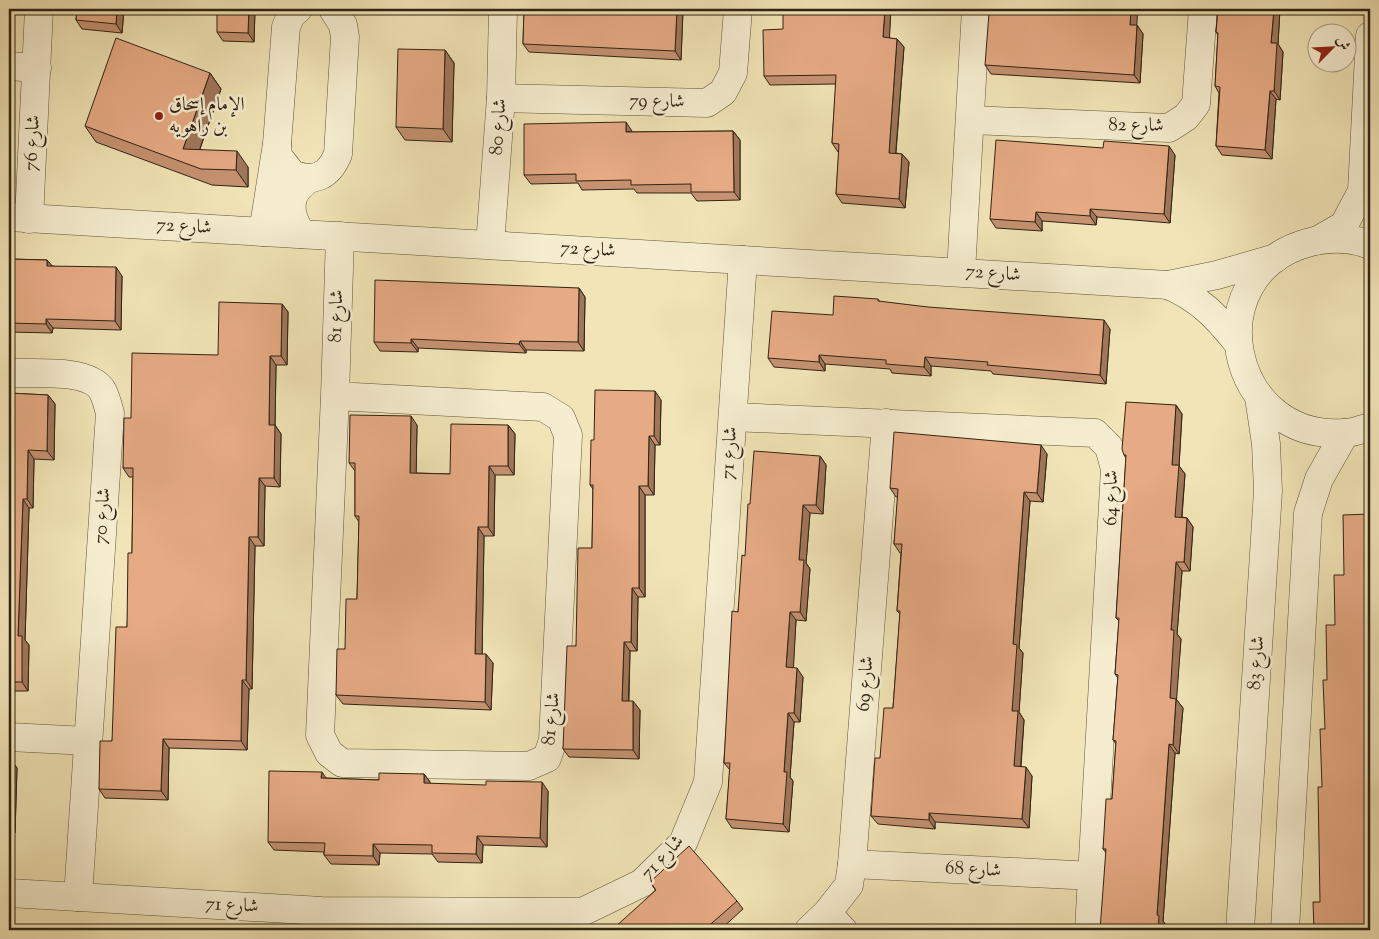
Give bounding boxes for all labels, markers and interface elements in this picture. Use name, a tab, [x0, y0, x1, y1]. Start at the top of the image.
north arrow	[1306, 22, 1356, 72]
text: ش	[1330, 33, 1354, 54]
street label: شارع 79	[629, 88, 685, 116]
place label: الإمام إسحاق بن راهويه	[169, 92, 245, 141]
street label: شارع 80	[484, 98, 514, 156]
marker: الإمام إسحاق بن راهويه	[153, 110, 165, 122]
street label: شارع 82	[1108, 112, 1164, 140]
street label: شارع 76	[18, 114, 48, 172]
street label: شارع 72	[156, 212, 212, 242]
street label: شارع 72	[560, 235, 616, 265]
street label: شارع 72	[964, 259, 1022, 289]
street label: شارع 81	[323, 289, 351, 343]
street label: شارع 71	[715, 426, 745, 480]
street label: شارع 64	[1098, 470, 1126, 526]
street label: شارع 70	[88, 487, 118, 545]
street label: شارع 83	[1242, 635, 1272, 691]
street label: شارع 69	[851, 655, 881, 713]
street label: شارع 81	[536, 691, 568, 747]
street label: شارع 71	[635, 829, 691, 887]
street label: شارع 68	[944, 855, 1002, 885]
street label: شارع 71	[205, 891, 259, 921]

